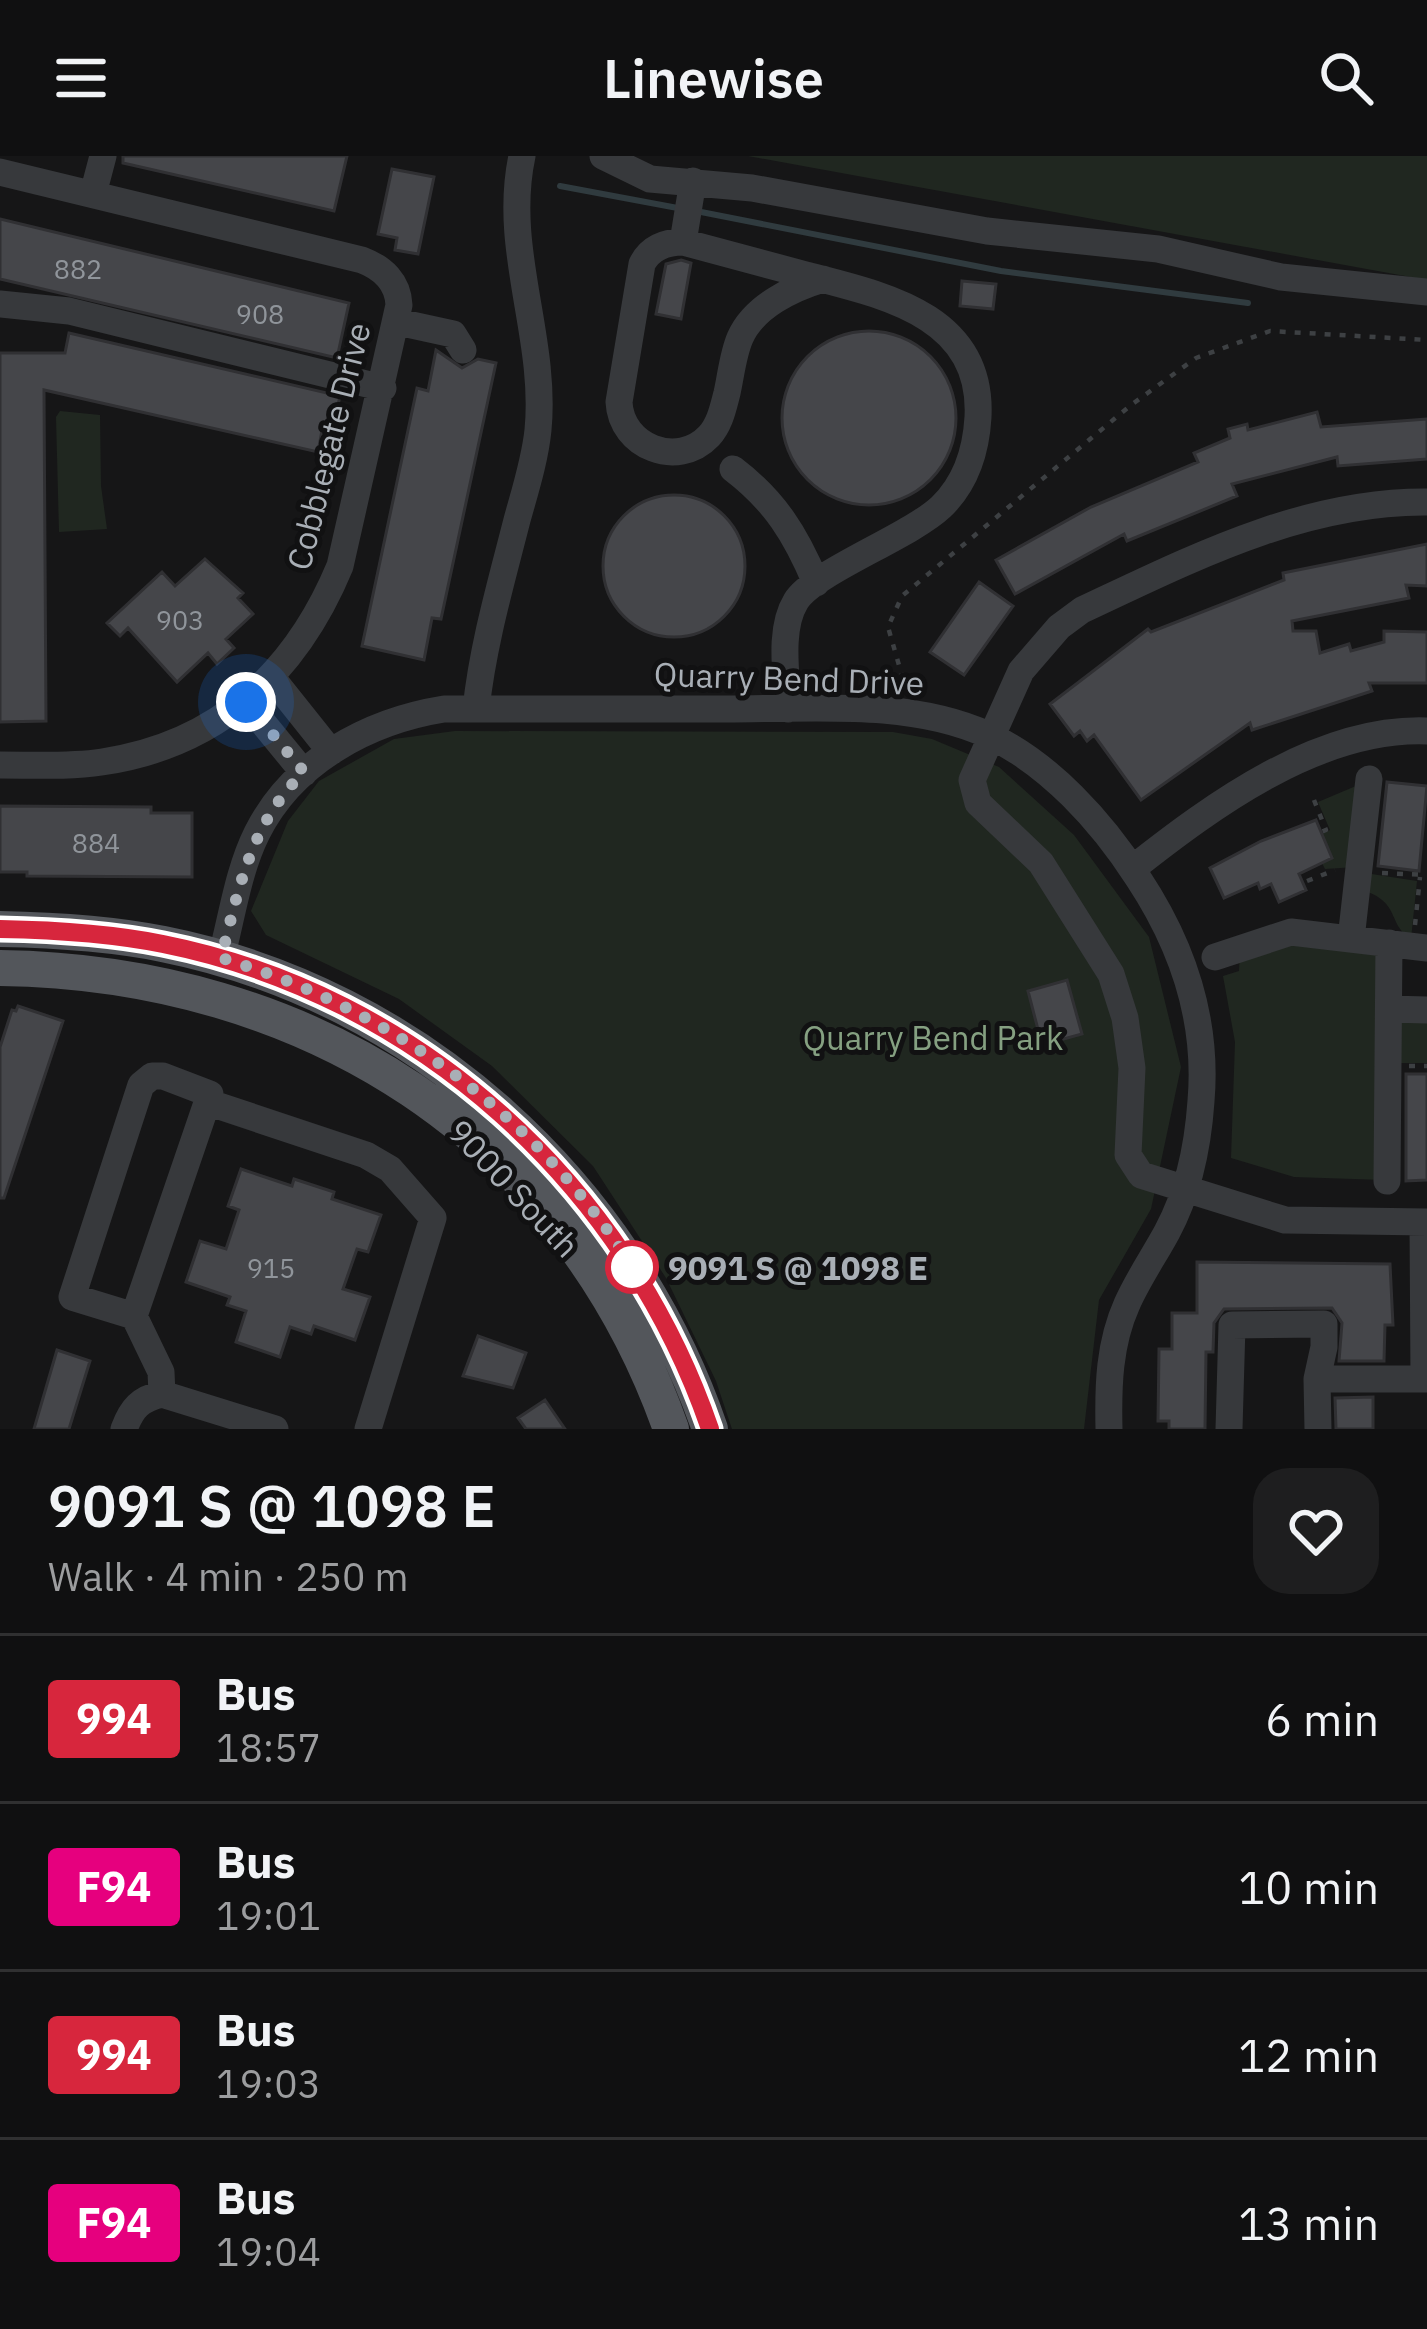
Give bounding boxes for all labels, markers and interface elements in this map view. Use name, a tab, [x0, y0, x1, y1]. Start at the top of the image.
text: Linewise	[603, 43, 824, 113]
icon: menu	[48, 45, 114, 111]
icon: search	[1313, 45, 1379, 111]
house number: 882	[54, 251, 102, 286]
house number: 908	[236, 296, 284, 331]
street label: Cobblegate Drive	[277, 318, 379, 574]
house number: 903	[156, 602, 204, 637]
street label: Quarry Bend Drive	[653, 652, 925, 704]
your location	[216, 672, 276, 732]
house number: 884	[72, 825, 120, 860]
park label: Quarry Bend Park	[803, 1016, 1063, 1059]
street label: 9000 South	[439, 1110, 589, 1266]
marker: 9091 S @ 1098 E	[607, 1242, 657, 1292]
place label: 9091 S @ 1098 E	[668, 1246, 928, 1289]
house number: 915	[247, 1250, 295, 1285]
button: heart	[1253, 1468, 1379, 1594]
text: 9091 S @ 1098 E	[48, 1469, 496, 1543]
text: Walk · 4 min · 250 m	[48, 1551, 409, 1602]
text: Bus	[216, 1664, 296, 1722]
text: 6 min	[1265, 1690, 1379, 1748]
text: 994	[76, 1691, 152, 1746]
text: 18:57	[216, 1722, 321, 1773]
text: Bus	[216, 1832, 296, 1890]
text: 10 min	[1238, 1858, 1379, 1916]
text: F94	[77, 1859, 151, 1914]
text: 19:01	[216, 1890, 321, 1941]
text: Bus	[216, 2000, 296, 2058]
text: 12 min	[1238, 2026, 1379, 2084]
text: 994	[76, 2027, 152, 2082]
text: 19:03	[216, 2058, 321, 2109]
text: Bus	[216, 2168, 296, 2226]
text: 13 min	[1238, 2194, 1379, 2252]
text: F94	[77, 2195, 151, 2250]
text: 19:04	[216, 2226, 321, 2277]

